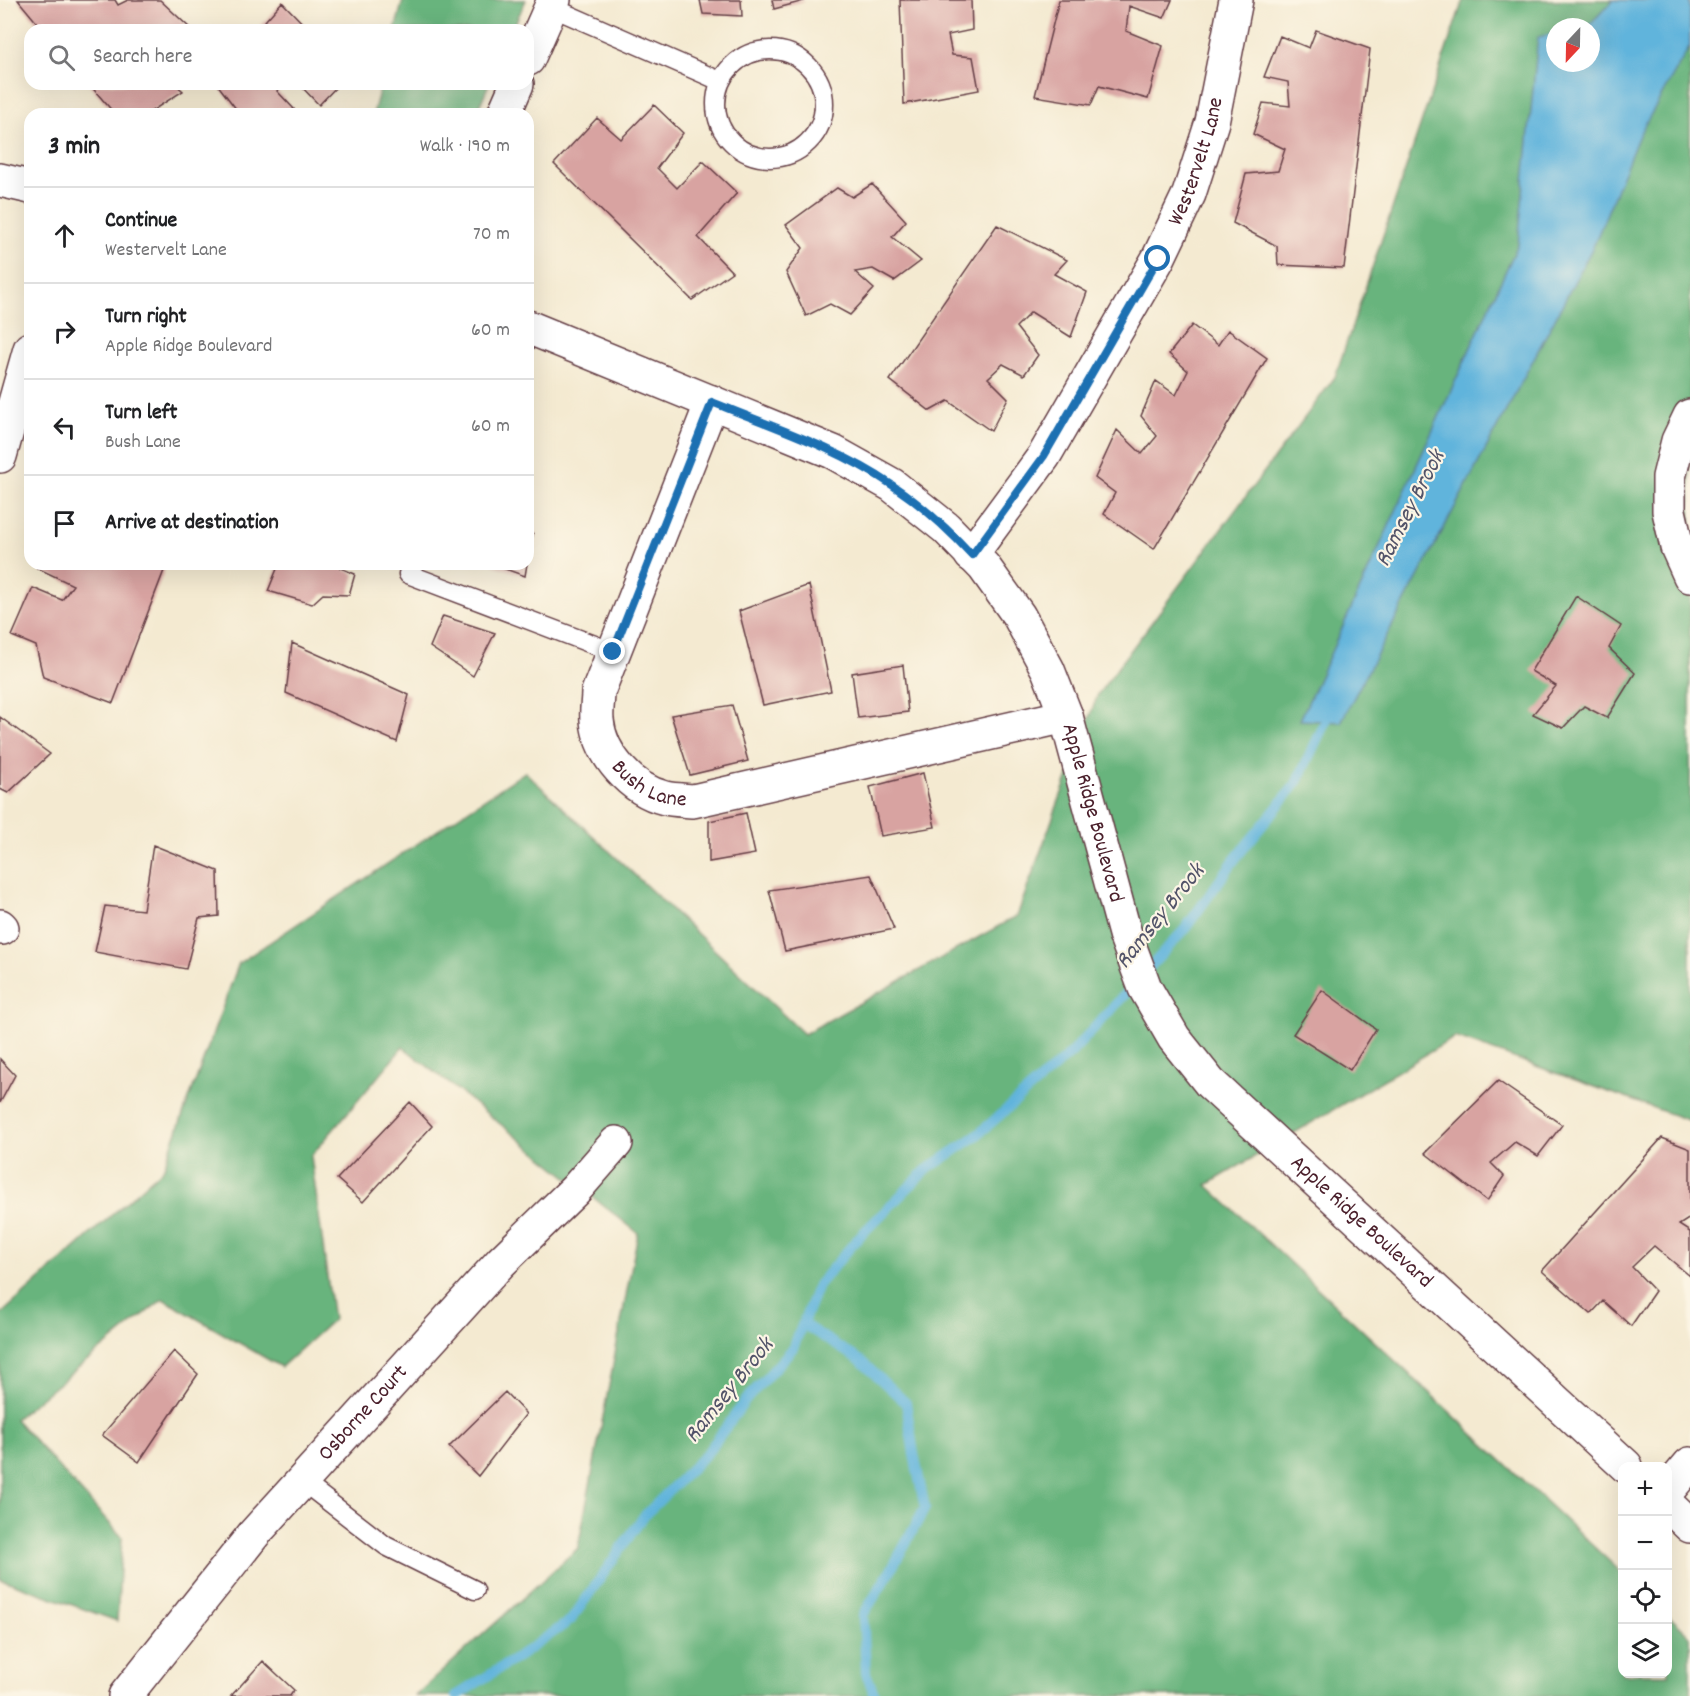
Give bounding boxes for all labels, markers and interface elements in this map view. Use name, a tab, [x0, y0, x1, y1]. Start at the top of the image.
north arrow	[1546, 18, 1600, 72]
search box	[24, 24, 534, 90]
icon: search	[45, 41, 78, 74]
text: Search here	[93, 42, 192, 73]
street label: Westervelt Lane	[1161, 95, 1232, 231]
text: 3 min	[48, 129, 100, 166]
text: Walk · 190 m	[420, 133, 510, 161]
text: Continue	[105, 206, 177, 237]
icon: ahead	[48, 219, 81, 252]
text: 70 m	[473, 221, 510, 249]
text: Westervelt Lane	[105, 237, 227, 265]
route start	[1144, 245, 1170, 271]
text: Turn right	[105, 302, 187, 333]
icon: right	[48, 315, 81, 348]
text: 60 m	[471, 317, 510, 345]
text: Apple Ridge Boulevard	[105, 333, 273, 361]
text: Turn left	[105, 398, 177, 429]
icon: left	[48, 411, 81, 444]
text: 60 m	[471, 413, 510, 441]
text: Bush Lane	[105, 429, 181, 457]
water label: Ramsey Brook	[1367, 443, 1456, 573]
icon: arrive	[48, 507, 81, 540]
text: Arrive at destination	[105, 508, 279, 539]
route end	[599, 638, 625, 664]
street label: Apple Ridge Boulevard	[1053, 720, 1131, 906]
street label: Bush Lane	[603, 753, 688, 816]
water label: Ramsey Brook	[1108, 855, 1215, 977]
street label: Apple Ridge Boulevard	[1283, 1148, 1440, 1296]
water label: Ramsey Brook	[677, 1329, 784, 1451]
street label: Osborne Court	[311, 1358, 416, 1469]
map controls	[1618, 1462, 1672, 1678]
button: +	[1618, 1462, 1672, 1516]
button: −	[1618, 1516, 1672, 1570]
button: locate	[1618, 1570, 1672, 1624]
button: layers	[1618, 1624, 1672, 1678]

